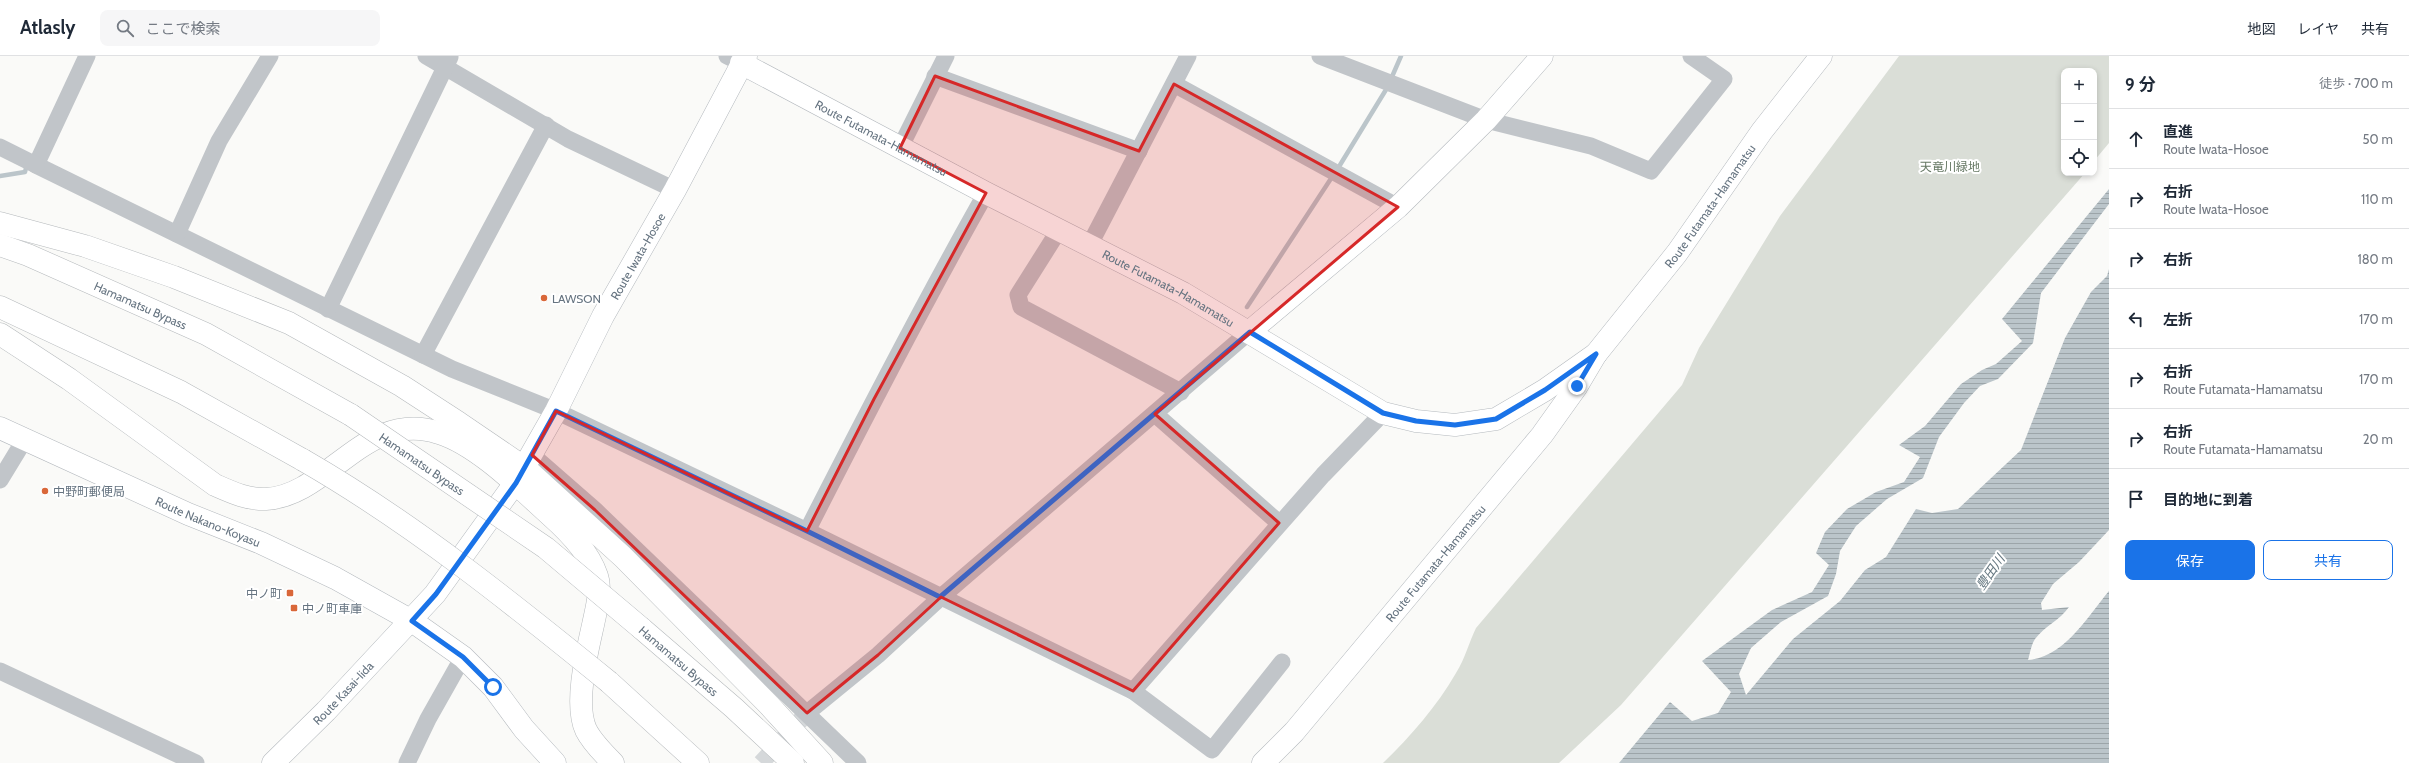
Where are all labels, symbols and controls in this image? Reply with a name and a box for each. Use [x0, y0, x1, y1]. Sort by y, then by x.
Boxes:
search box [100, 10, 380, 46]
text: Atlasly [20, 16, 76, 39]
icon: search [114, 17, 136, 39]
text: ここで検索 [146, 20, 221, 38]
text: 地図 [2247, 20, 2275, 38]
text: レイヤ [2297, 20, 2339, 38]
text: 共有 [2361, 20, 2389, 38]
map controls [2061, 68, 2097, 176]
button: + [2061, 68, 2097, 104]
text: 9 分 [2125, 74, 2155, 94]
text: 徒歩 · 700 m [2319, 75, 2393, 91]
street label: Route Futamata-Hamamatsu [813, 96, 950, 179]
button: − [2061, 104, 2097, 140]
text: 直進 [2163, 123, 2193, 141]
icon: ahead [2125, 128, 2147, 150]
text: 50 m [2363, 131, 2393, 147]
button: locate [2061, 140, 2097, 176]
street label: Route Futamata-Hamamatsu [1661, 141, 1758, 271]
text: Route Iwata-Hosoe [2163, 141, 2269, 157]
park label: 天竜川緑地 [1920, 159, 1980, 174]
text: 右折 [2163, 183, 2193, 201]
icon: right [2125, 188, 2147, 210]
text: 110 m [2361, 191, 2393, 207]
text: Route Iwata-Hosoe [2163, 201, 2269, 217]
street label: Route Iwata-Hosoe [607, 210, 668, 302]
street label: Route Futamata-Hamamatsu [1100, 246, 1237, 330]
icon: right [2125, 248, 2147, 270]
text: 右折 [2163, 251, 2193, 269]
text: 180 m [2357, 251, 2393, 267]
street label: Hamamatsu Bypass [92, 278, 189, 332]
place label: LAWSON [552, 291, 601, 306]
marker: LAWSON [539, 293, 549, 303]
icon: left [2125, 308, 2147, 330]
text: 左折 [2163, 311, 2193, 329]
text: 170 m [2359, 311, 2393, 327]
text: 右折 [2163, 363, 2193, 381]
icon: right [2125, 368, 2147, 390]
text: 170 m [2359, 371, 2393, 387]
route end [1568, 377, 1586, 395]
text: Route Futamata-Hamamatsu [2163, 381, 2323, 397]
text: 右折 [2163, 423, 2193, 441]
icon: right [2125, 428, 2147, 450]
street label: Hamamatsu Bypass [377, 429, 468, 498]
text: 20 m [2363, 431, 2393, 447]
text: Route Futamata-Hamamatsu [2163, 441, 2323, 457]
place label: 中野町郵便局 [53, 484, 125, 499]
marker: 中野町郵便局 [40, 486, 50, 496]
icon: arrive [2125, 488, 2147, 510]
text: 目的地に到着 [2163, 491, 2253, 509]
street label: Route Nakano-Koyasu [153, 493, 263, 550]
street label: Route Futamata-Hamamatsu [1382, 502, 1488, 624]
button: 保存 [2125, 540, 2255, 580]
button: 共有 [2263, 540, 2393, 580]
water label: 豊田川 [1972, 550, 2009, 593]
place label: 中ノ町 [246, 586, 282, 601]
marker: 中ノ町 [285, 588, 295, 598]
place label: 中ノ町車庫 [302, 601, 362, 616]
marker: 中ノ町車庫 [289, 603, 299, 613]
street label: Hamamatsu Bypass [636, 622, 722, 699]
street label: Route Kasai-Iida [309, 658, 376, 728]
route start [484, 678, 502, 696]

